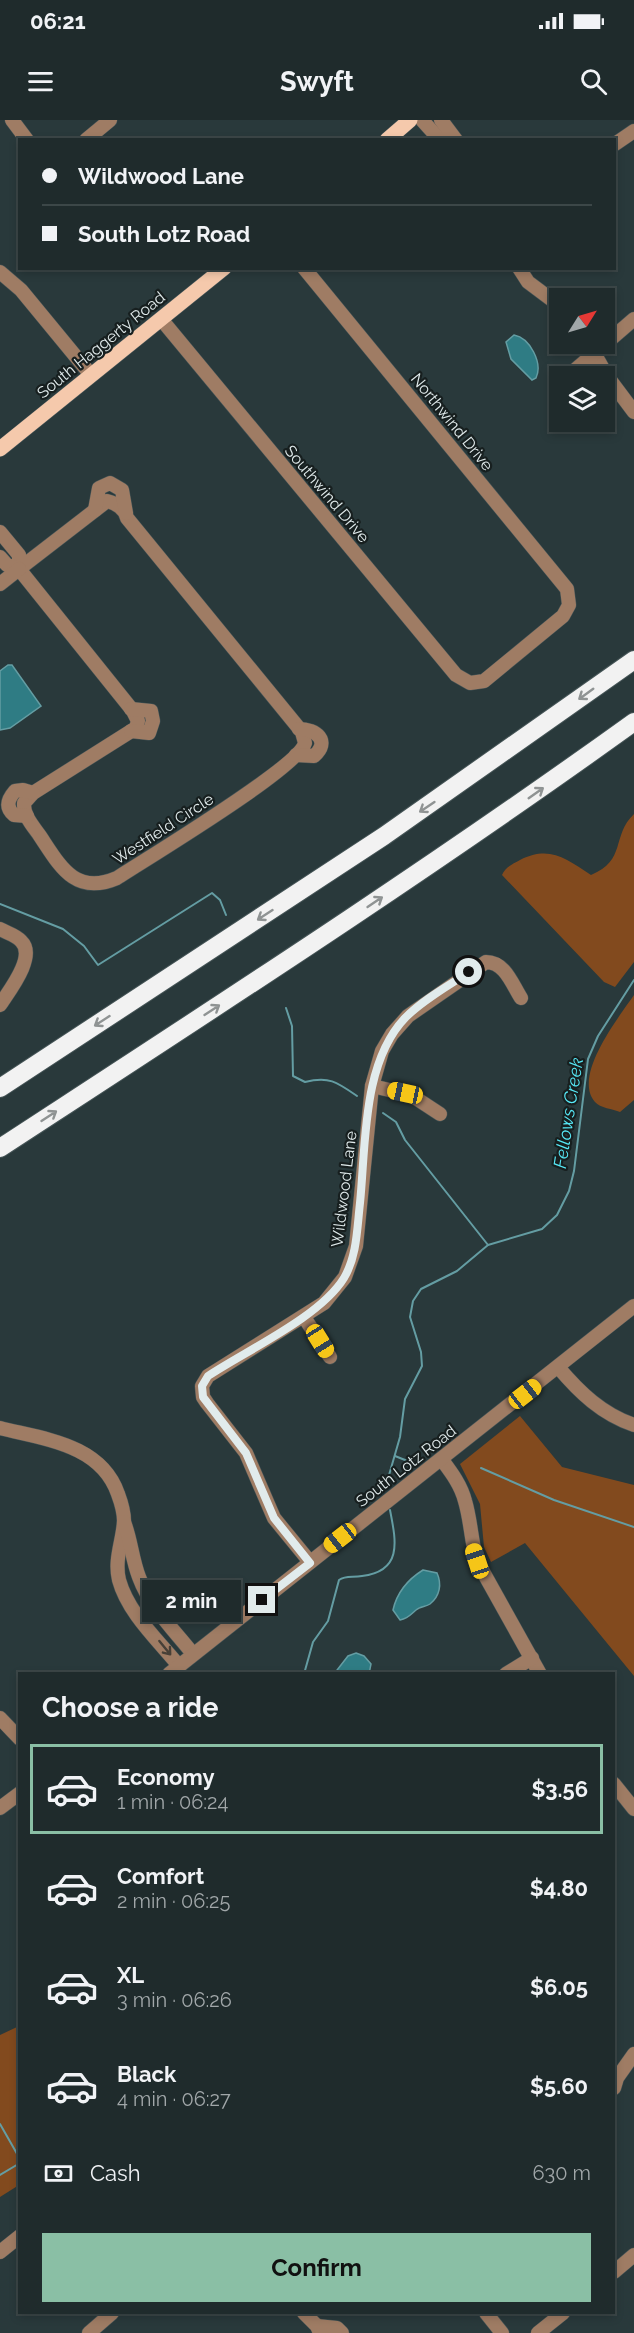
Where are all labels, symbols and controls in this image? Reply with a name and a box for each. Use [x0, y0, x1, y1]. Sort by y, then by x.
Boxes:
text: 06:21 [30, 8, 86, 34]
icon: menu [24, 65, 57, 98]
icon: search [577, 65, 610, 98]
text: Swyft [280, 66, 354, 97]
text: Wildwood Lane [78, 163, 244, 189]
text: South Lotz Road [78, 221, 250, 247]
street label: South Haggerty Road [33, 288, 169, 402]
north arrow [549, 288, 615, 354]
map controls [549, 288, 615, 432]
button: layers [549, 366, 615, 432]
street label: Northwind Drive [407, 369, 497, 475]
street label: Southwind Drive [281, 441, 373, 547]
one-way arrow [579, 688, 595, 700]
one-way arrow [528, 786, 544, 799]
street label: Westfield Circle [109, 789, 217, 869]
one-way arrow [419, 800, 436, 813]
one-way arrow [366, 895, 383, 908]
one-way arrow [257, 909, 274, 921]
route start [455, 958, 482, 985]
one-way arrow [203, 1003, 220, 1015]
one-way arrow [94, 1016, 111, 1028]
water label: Fellows Creek [549, 1056, 587, 1170]
car [386, 1080, 424, 1106]
one-way arrow [40, 1110, 57, 1122]
street label: Wildwood Lane [327, 1130, 361, 1248]
car [303, 1321, 337, 1361]
car [505, 1376, 545, 1412]
street label: South Lotz Road [352, 1421, 460, 1511]
car [320, 1520, 360, 1556]
car [463, 1541, 491, 1581]
callout: 2 min [142, 1579, 241, 1621]
route end [248, 1586, 275, 1613]
text: 2 min [166, 1589, 217, 1613]
one-way arrow [158, 1639, 171, 1655]
text: Choose a ride [42, 1692, 218, 1723]
icon: car [45, 1762, 99, 1816]
text: Economy [117, 1764, 215, 1790]
text: $3.56 [531, 1776, 588, 1802]
text: 1 min · 06:24 [117, 1790, 228, 1814]
icon: car [45, 1861, 99, 1915]
text: Comfort [117, 1863, 204, 1889]
text: $4.80 [530, 1875, 588, 1901]
text: 2 min · 06:25 [117, 1889, 230, 1913]
icon: car [45, 1960, 99, 2014]
text: XL [117, 1962, 144, 1988]
text: $6.05 [530, 1974, 588, 2000]
text: 3 min · 06:26 [117, 1988, 232, 2012]
icon: car [45, 2059, 99, 2113]
text: Black [117, 2061, 176, 2087]
text: $5.60 [530, 2073, 588, 2099]
text: 4 min · 06:27 [117, 2087, 231, 2111]
icon: cash [42, 2157, 75, 2190]
text: Cash [90, 2160, 141, 2186]
text: 630 m [533, 2161, 591, 2185]
button: Confirm [42, 2233, 591, 2302]

